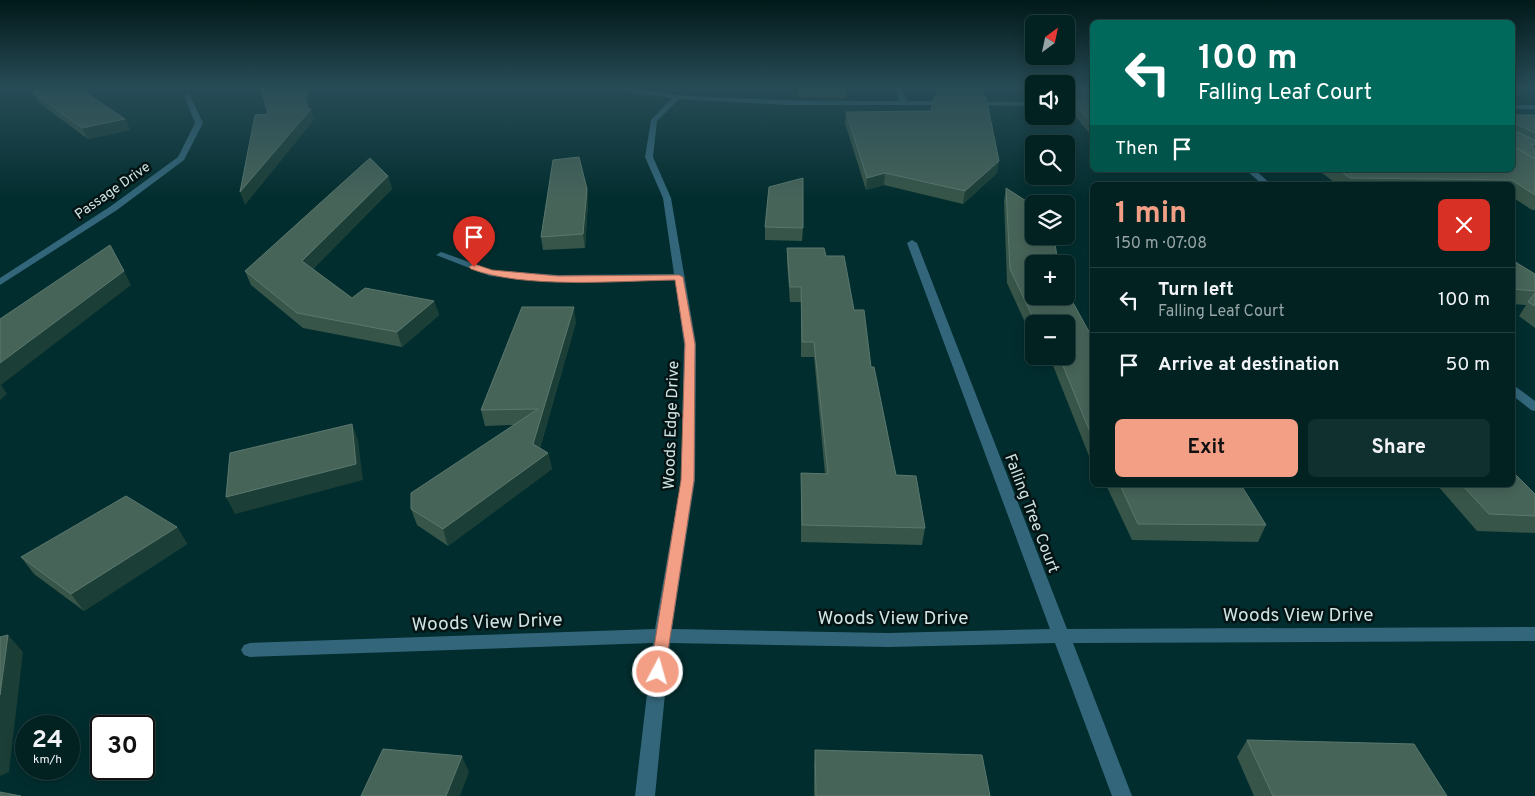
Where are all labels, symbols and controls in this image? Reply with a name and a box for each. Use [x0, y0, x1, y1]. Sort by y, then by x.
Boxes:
north arrow [1025, 15, 1075, 65]
map controls [1025, 15, 1075, 365]
text: 100 m [1198, 37, 1298, 81]
icon: left [1115, 40, 1180, 105]
button: sound [1025, 75, 1075, 125]
text: Falling Leaf Court [1198, 80, 1372, 107]
button: search [1025, 135, 1075, 185]
icon: arrive [1168, 135, 1196, 163]
text: Then [1115, 137, 1158, 161]
street label: Passage Drive [72, 159, 154, 224]
button: layers [1025, 195, 1075, 245]
text: 1 min [1115, 196, 1187, 233]
button: close [1438, 199, 1490, 251]
pin [453, 216, 495, 267]
icon: arrive [460, 223, 488, 251]
text: 150 m · 07:08 [1115, 234, 1207, 254]
button: + [1025, 255, 1075, 305]
text: Turn left [1158, 278, 1234, 302]
icon: left [1115, 286, 1143, 314]
text: 100 m [1438, 288, 1490, 312]
text: Falling Leaf Court [1158, 302, 1285, 322]
button: − [1025, 315, 1075, 365]
icon: arrive [1115, 351, 1143, 379]
text: Arrive at destination [1158, 353, 1339, 377]
text: 50 m [1445, 353, 1490, 377]
street label: Woods Edge Drive [660, 360, 684, 490]
button: Exit [1115, 419, 1298, 477]
button: Share [1308, 419, 1490, 477]
street label: Falling Tree Court [999, 451, 1063, 576]
street label: Woods View Drive [1223, 604, 1374, 628]
street label: Woods View Drive [818, 607, 969, 631]
street label: Woods View Drive [411, 608, 563, 638]
position arrow [631, 645, 683, 697]
speed limit sign: 30 [90, 715, 155, 780]
text: 24 [32, 725, 63, 757]
text: km/h [33, 752, 62, 768]

